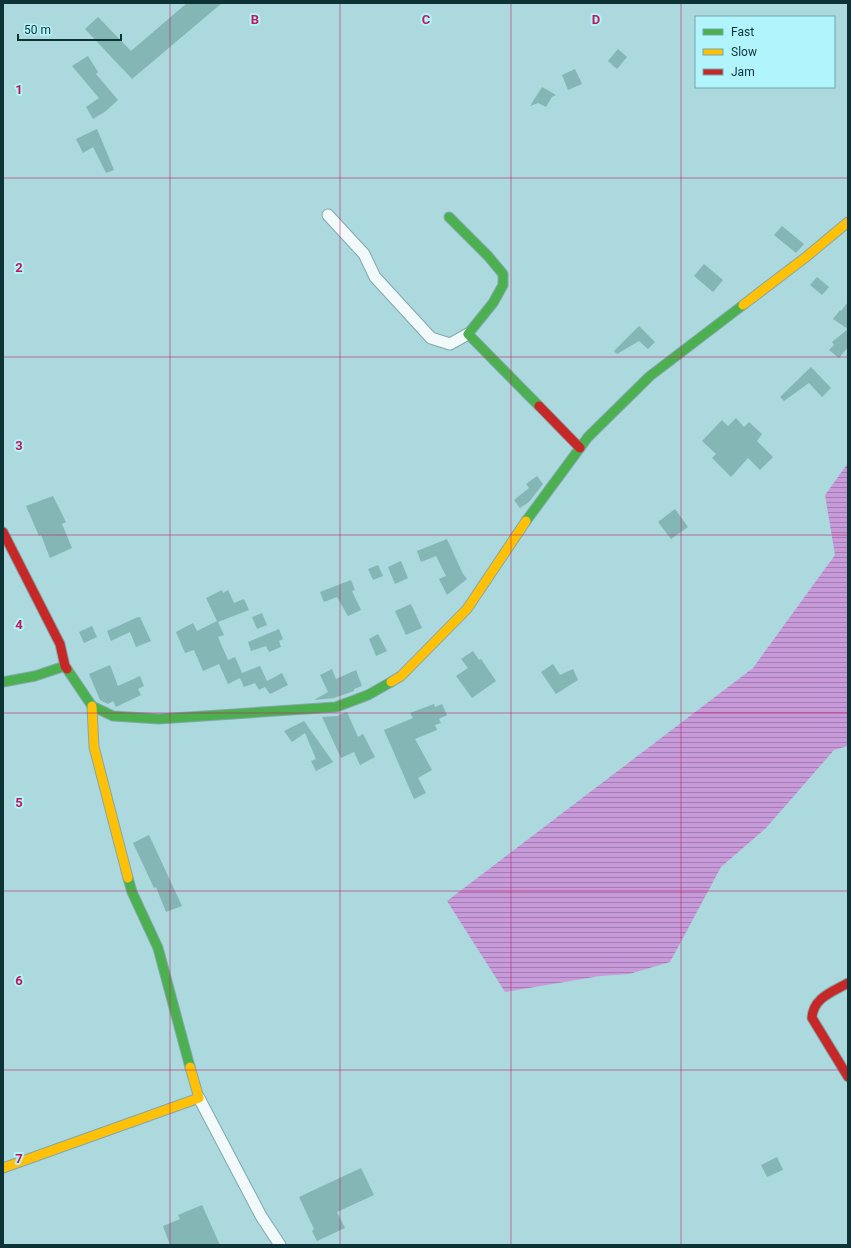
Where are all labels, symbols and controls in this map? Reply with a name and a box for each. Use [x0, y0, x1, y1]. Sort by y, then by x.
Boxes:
text: B [251, 12, 259, 27]
text: C [422, 12, 431, 27]
text: D [592, 12, 600, 27]
scale bar [18, 16, 121, 42]
legend [695, 16, 835, 88]
text: 50 m [24, 23, 51, 37]
text: Fast [731, 25, 754, 39]
text: Slow [731, 45, 757, 59]
text: Jam [731, 65, 755, 79]
text: 1 [15, 82, 23, 97]
text: 2 [15, 260, 23, 275]
text: 3 [15, 438, 23, 453]
text: 4 [15, 617, 23, 632]
text: 5 [15, 795, 23, 810]
text: 6 [15, 973, 23, 988]
text: 7 [15, 1151, 23, 1166]

